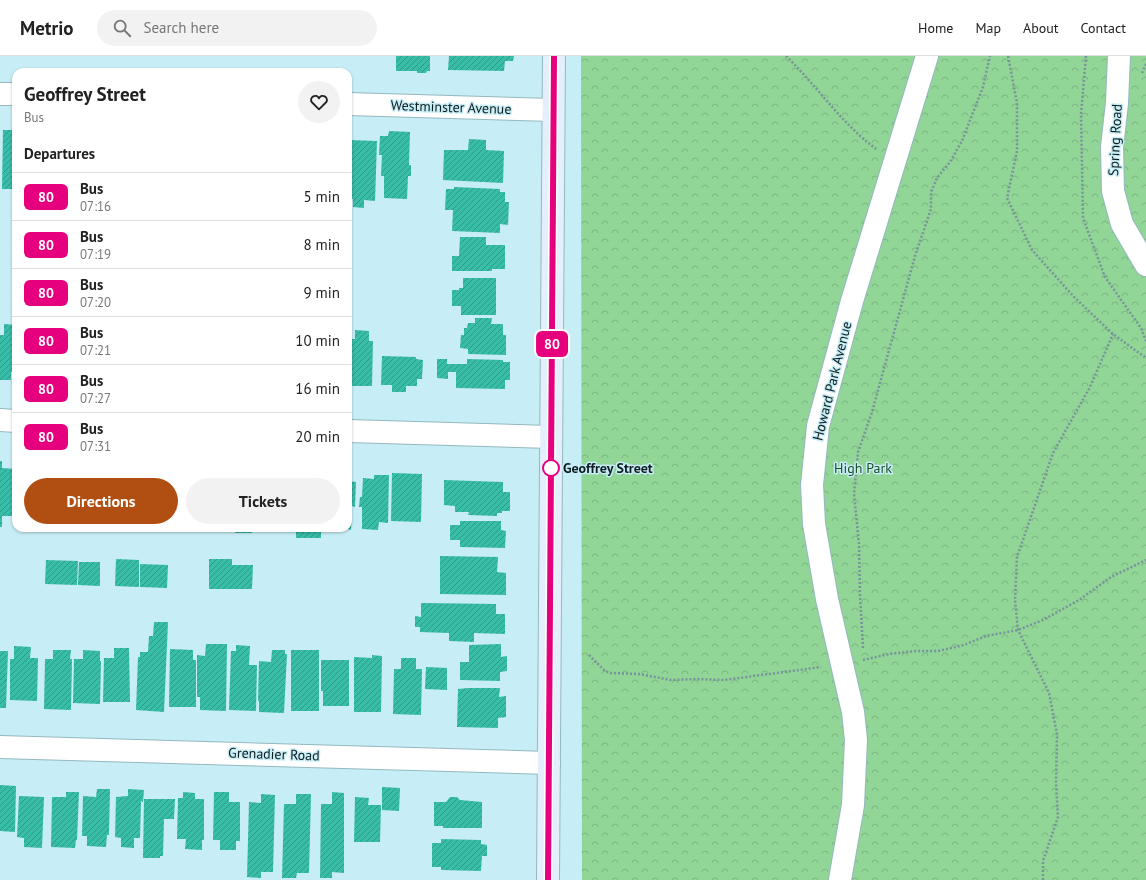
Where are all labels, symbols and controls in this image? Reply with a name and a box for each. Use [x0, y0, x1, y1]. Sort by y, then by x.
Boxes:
search box [97, 10, 377, 46]
text: Metrio [20, 16, 73, 40]
icon: search [111, 17, 133, 39]
text: Search here [143, 18, 219, 37]
text: Home [918, 19, 953, 37]
text: Map [975, 19, 1001, 37]
text: About [1023, 19, 1059, 37]
text: Contact [1081, 19, 1126, 37]
button: heart [298, 81, 340, 123]
text: Geoffrey Street [24, 82, 146, 106]
street label: Westminster Avenue [390, 96, 512, 118]
street label: Spring Road [1104, 104, 1126, 176]
text: Bus [24, 109, 44, 126]
text: Departures [24, 144, 95, 163]
text: Bus [80, 179, 103, 198]
text: 5 min [303, 187, 340, 206]
text: 80 [38, 188, 54, 206]
text: 07:16 [80, 198, 111, 215]
text: Bus [80, 227, 103, 246]
text: 8 min [303, 235, 340, 254]
text: 80 [38, 236, 54, 254]
text: 07:19 [80, 246, 111, 263]
text: Bus [80, 275, 103, 294]
text: 9 min [303, 283, 340, 302]
text: 80 [38, 284, 54, 302]
text: 07:20 [80, 294, 111, 311]
street label: Howard Park Avenue [808, 319, 856, 443]
text: Bus [80, 323, 103, 342]
text: 10 min [295, 331, 340, 350]
line badge: 80 [534, 331, 570, 357]
text: 80 [38, 332, 54, 350]
text: 80 [544, 335, 560, 353]
text: 07:21 [80, 342, 111, 359]
text: Bus [80, 371, 103, 390]
text: 16 min [295, 379, 340, 398]
text: 80 [38, 380, 54, 398]
text: 07:27 [80, 390, 111, 407]
text: Bus [80, 419, 103, 438]
text: 20 min [295, 427, 340, 446]
text: 80 [38, 428, 54, 446]
text: 07:31 [80, 438, 111, 455]
marker: Geoffrey Street [542, 459, 560, 477]
place label: Geoffrey Street [563, 459, 653, 477]
park label: High Park [834, 459, 892, 477]
button: Directions [24, 478, 178, 524]
button: Tickets [186, 478, 340, 524]
street label: Grenadier Road [228, 743, 320, 765]

